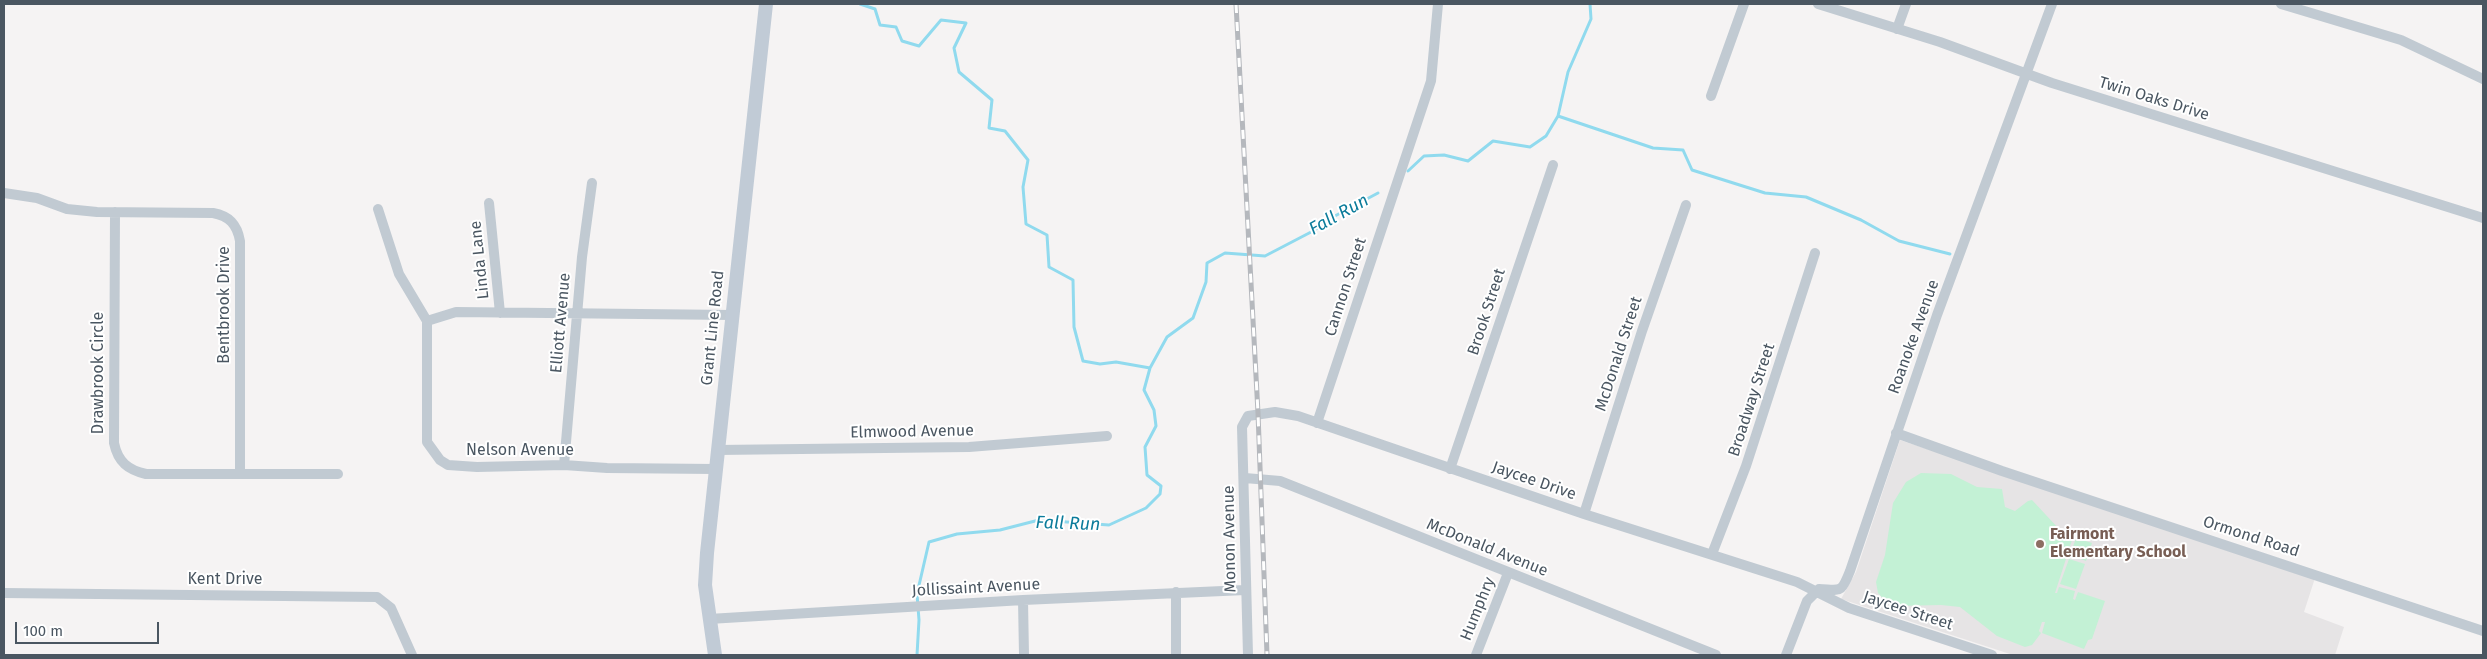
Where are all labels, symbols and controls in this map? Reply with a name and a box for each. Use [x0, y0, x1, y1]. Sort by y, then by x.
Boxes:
street label: Twin Oaks Drive [2097, 73, 2211, 125]
water label: Fall Run [1305, 190, 1373, 240]
street label: Linda Lane [466, 220, 494, 300]
street label: Cannon Street [1321, 235, 1371, 339]
street label: Bentbrook Drive [215, 246, 235, 364]
street label: Brook Street [1464, 266, 1510, 358]
street label: Grant Line Road [697, 270, 729, 386]
street label: Elliott Avenue [547, 272, 575, 374]
street label: Roanoke Avenue [1884, 277, 1944, 397]
street label: McDonald Street [1591, 294, 1647, 414]
street label: Drawbrook Circle [89, 312, 109, 434]
street label: Broadway Street [1725, 341, 1779, 459]
street label: Elmwood Avenue [850, 421, 974, 443]
street label: Nelson Avenue [466, 441, 574, 461]
street label: Jaycee Drive [1489, 458, 1579, 504]
street label: Monon Avenue [1219, 485, 1241, 593]
water label: Fall Run [1035, 512, 1101, 536]
street label: Ormond Road [2200, 512, 2302, 562]
street label: McDonald Avenue [1424, 515, 1550, 581]
place label: Fairmont Elementary School [2050, 525, 2186, 563]
marker: Fairmont Elementary School [2034, 538, 2046, 550]
street label: Kent Drive [188, 570, 262, 590]
street label: Humphry [1457, 574, 1499, 644]
street label: Jollissaint Avenue [911, 575, 1041, 601]
street label: Jaycee Street [1861, 587, 1955, 635]
scale bar [18, 612, 161, 644]
text: 100 m [23, 622, 63, 640]

